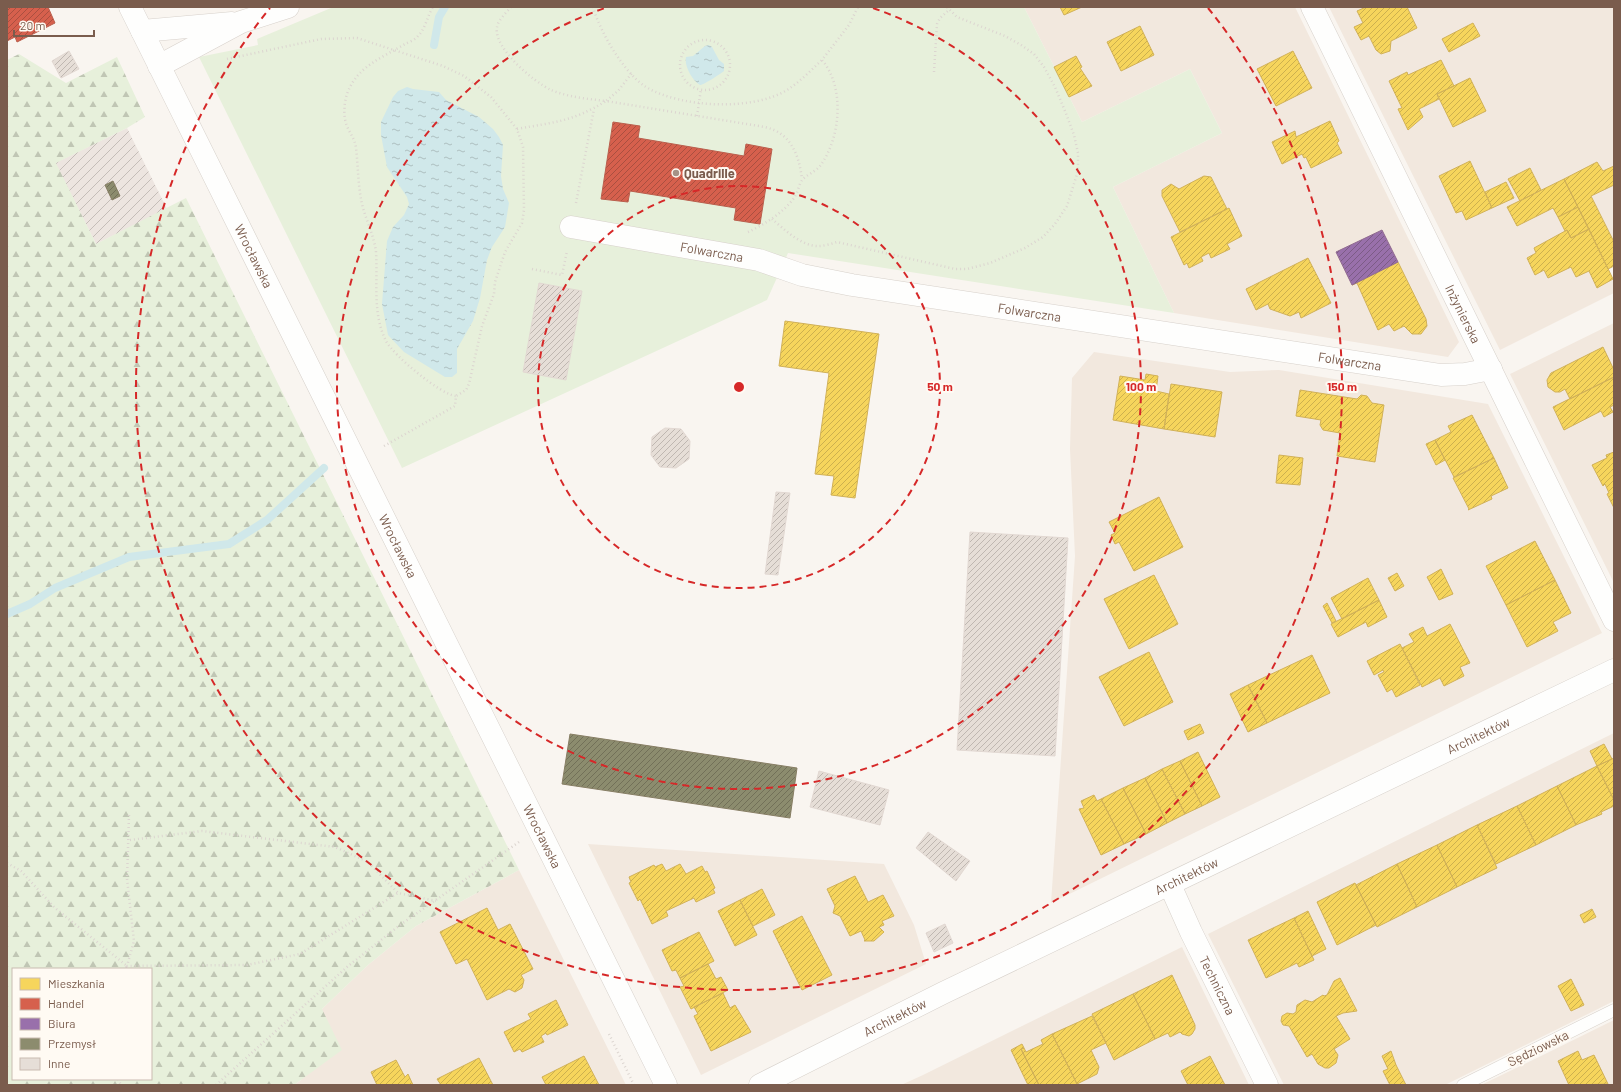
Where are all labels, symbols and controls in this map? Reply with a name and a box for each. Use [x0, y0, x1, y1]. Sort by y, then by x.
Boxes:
scale bar [14, 12, 94, 38]
text: 20 m [20, 18, 46, 32]
place label: Quadrille [684, 165, 735, 181]
marker: Quadrille [671, 168, 681, 178]
street label: Wrocławska [231, 221, 276, 290]
street label: Folwarczna [679, 238, 745, 265]
street label: Inżynierska [1442, 282, 1484, 346]
street label: Folwarczna [997, 299, 1062, 325]
street label: Folwarczna [1317, 348, 1383, 374]
text: 50 m [927, 379, 953, 393]
text: 100 m [1126, 379, 1156, 393]
text: 150 m [1327, 379, 1357, 393]
centre of rings [732, 380, 746, 394]
street label: Wrocławska [375, 512, 421, 581]
street label: Architektów [1444, 713, 1513, 757]
street label: Wrocławska [520, 802, 565, 871]
street label: Architektów [1152, 854, 1221, 898]
street label: Techniczna [1196, 953, 1239, 1017]
legend [12, 968, 152, 1080]
text: Mieszkania [48, 976, 105, 990]
street label: Architektów [861, 995, 929, 1040]
text: Handel [48, 996, 84, 1010]
text: Biura [48, 1016, 76, 1030]
street label: Sędziowska [1505, 1026, 1571, 1070]
text: Przemysł [48, 1036, 96, 1050]
text: Inne [48, 1056, 70, 1070]

